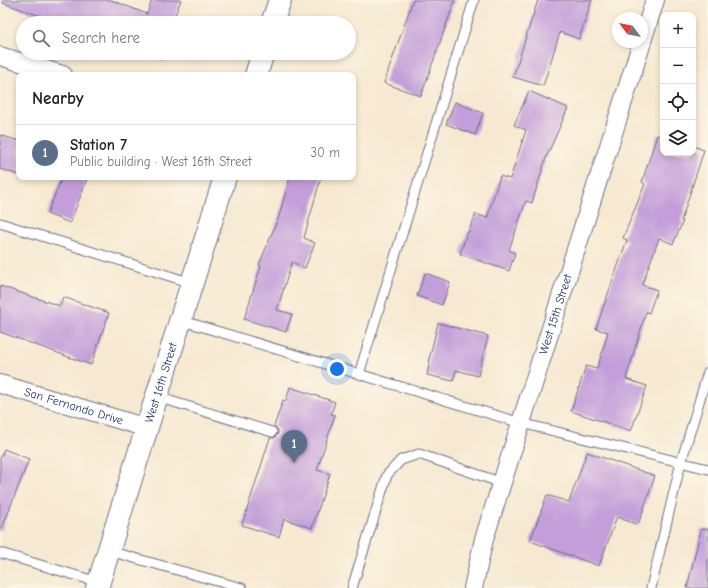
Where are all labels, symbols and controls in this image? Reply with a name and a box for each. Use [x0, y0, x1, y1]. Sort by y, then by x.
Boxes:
north arrow [612, 12, 648, 48]
map controls [660, 12, 696, 156]
button: + [660, 12, 696, 48]
search box [16, 16, 356, 60]
icon: search [30, 27, 52, 49]
text: Search here [62, 29, 140, 47]
button: − [660, 48, 696, 84]
button: locate [660, 84, 696, 120]
text: Nearby [32, 89, 83, 108]
button: layers [660, 120, 696, 156]
text: Station 7 [70, 136, 127, 154]
text: 1 [42, 145, 48, 160]
text: 30 m [310, 145, 340, 160]
text: Public building · West 16th Street [70, 154, 252, 169]
street label: West 15th Street [536, 272, 575, 356]
street label: West 16th Street [142, 340, 180, 425]
your location [327, 359, 347, 379]
street label: San Fernando Drive [23, 385, 125, 427]
pin: 1 [281, 430, 307, 463]

